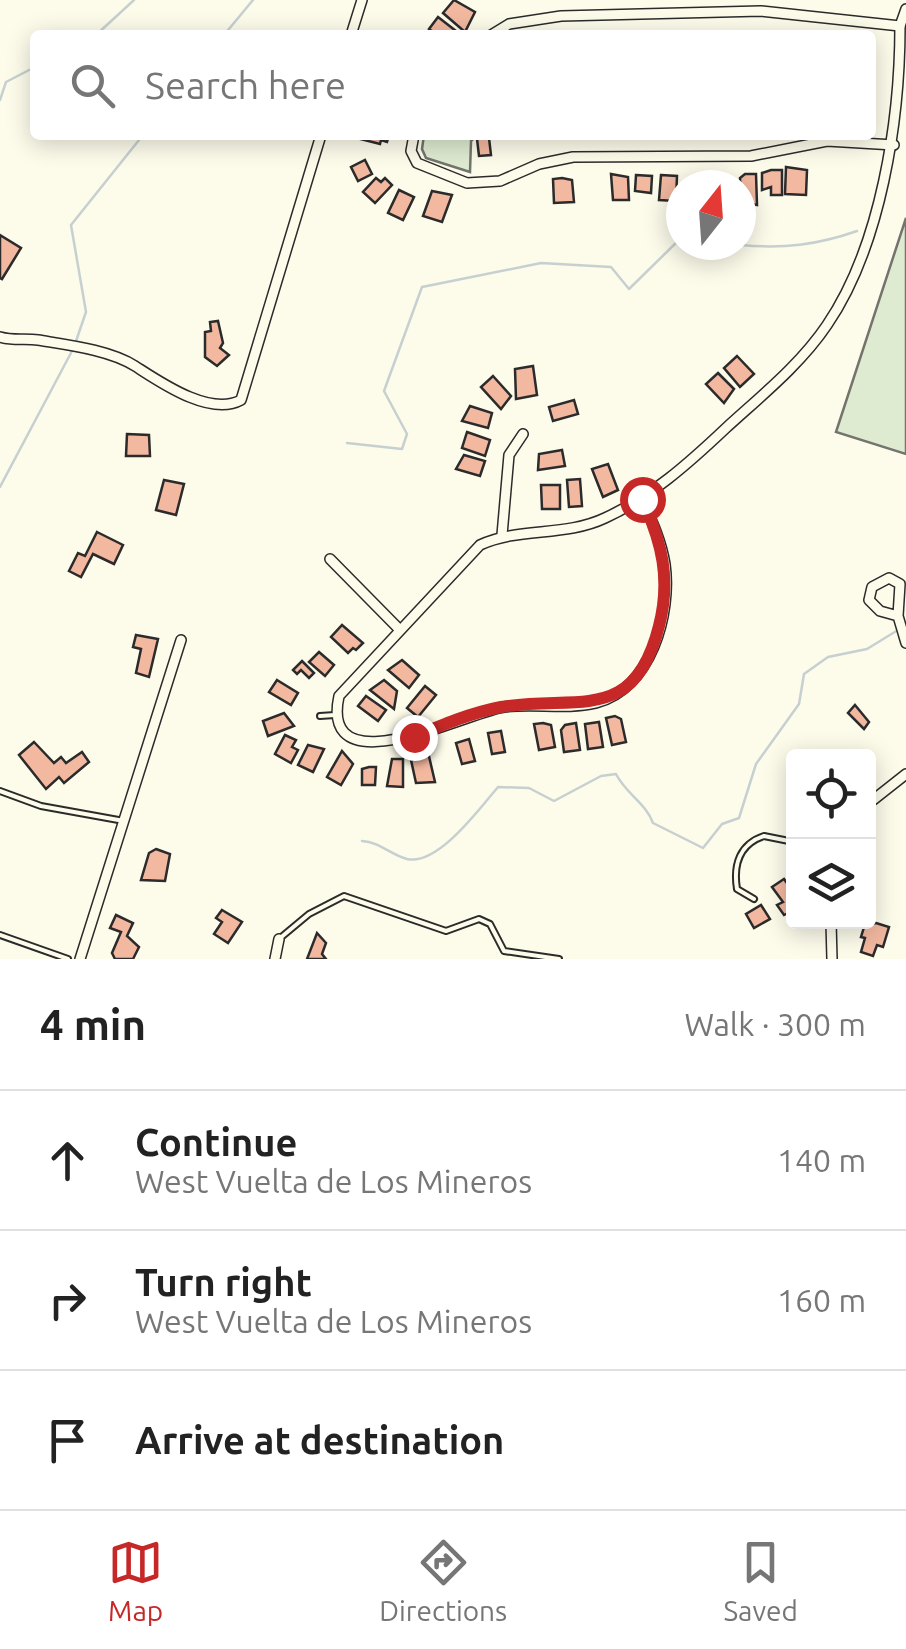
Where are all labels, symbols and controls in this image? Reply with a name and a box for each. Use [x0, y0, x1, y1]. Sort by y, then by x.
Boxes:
search box [30, 30, 876, 140]
icon: search [65, 58, 120, 113]
text: Search here [145, 64, 346, 106]
north arrow [666, 170, 756, 260]
route start [620, 477, 666, 523]
route end [392, 715, 438, 761]
map controls [786, 749, 876, 929]
button: locate [786, 749, 876, 839]
button: layers [786, 839, 876, 929]
text: 4 min [40, 1001, 146, 1048]
text: Walk · 300 m [684, 1006, 866, 1042]
text: Continue [135, 1121, 297, 1163]
icon: ahead [40, 1133, 95, 1188]
text: 140 m [777, 1142, 866, 1178]
text: West Vuelta de Los Mineros [135, 1163, 532, 1199]
text: Turn right [135, 1261, 312, 1303]
icon: right [40, 1273, 95, 1328]
text: 160 m [777, 1282, 866, 1318]
text: West Vuelta de Los Mineros [135, 1303, 532, 1339]
icon: arrive [40, 1413, 95, 1468]
text: Arrive at destination [135, 1419, 504, 1461]
tab: Map [108, 1535, 163, 1626]
tab: Directions [379, 1535, 507, 1626]
tab: Saved [723, 1535, 798, 1626]

